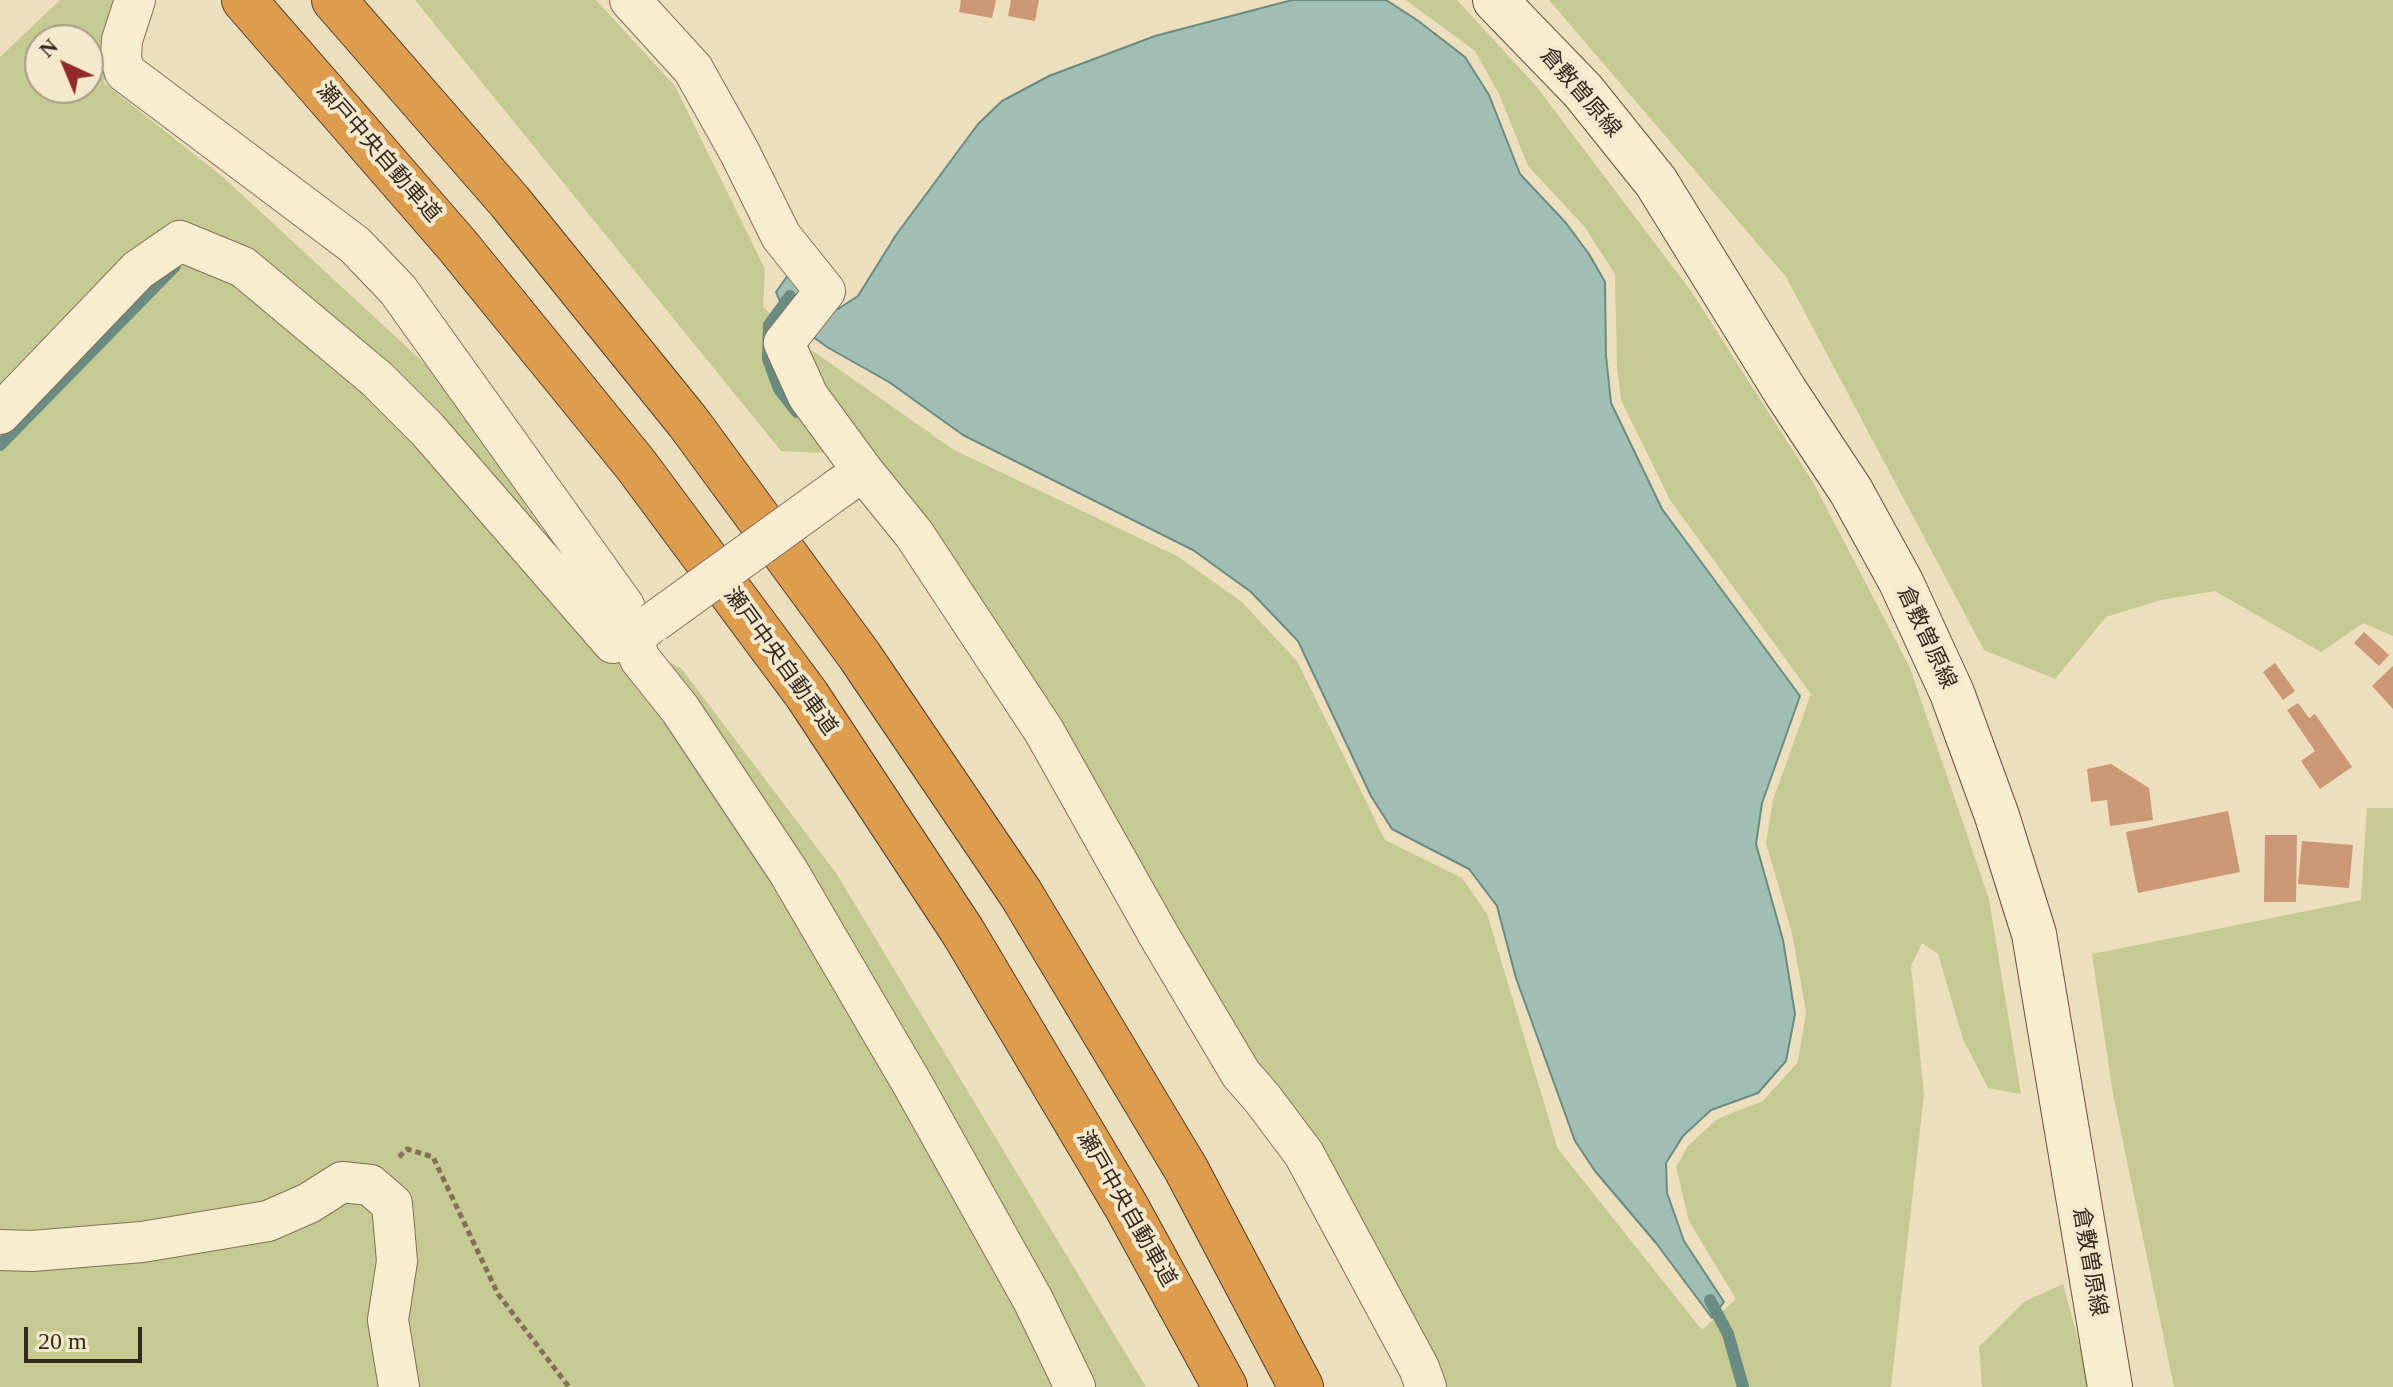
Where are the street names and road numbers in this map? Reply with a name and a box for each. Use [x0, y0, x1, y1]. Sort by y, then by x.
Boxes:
street label: 倉敷曽原線 [1534, 43, 1626, 143]
street label: 瀬戸中央自動車道 [310, 78, 446, 228]
street label: 瀬戸中央自動車道 [718, 583, 842, 741]
street label: 倉敷曽原線 [1891, 583, 1961, 693]
street label: 瀬戸中央自動車道 [1071, 1126, 1181, 1292]
street label: 倉敷曽原線 [2066, 1206, 2112, 1318]

